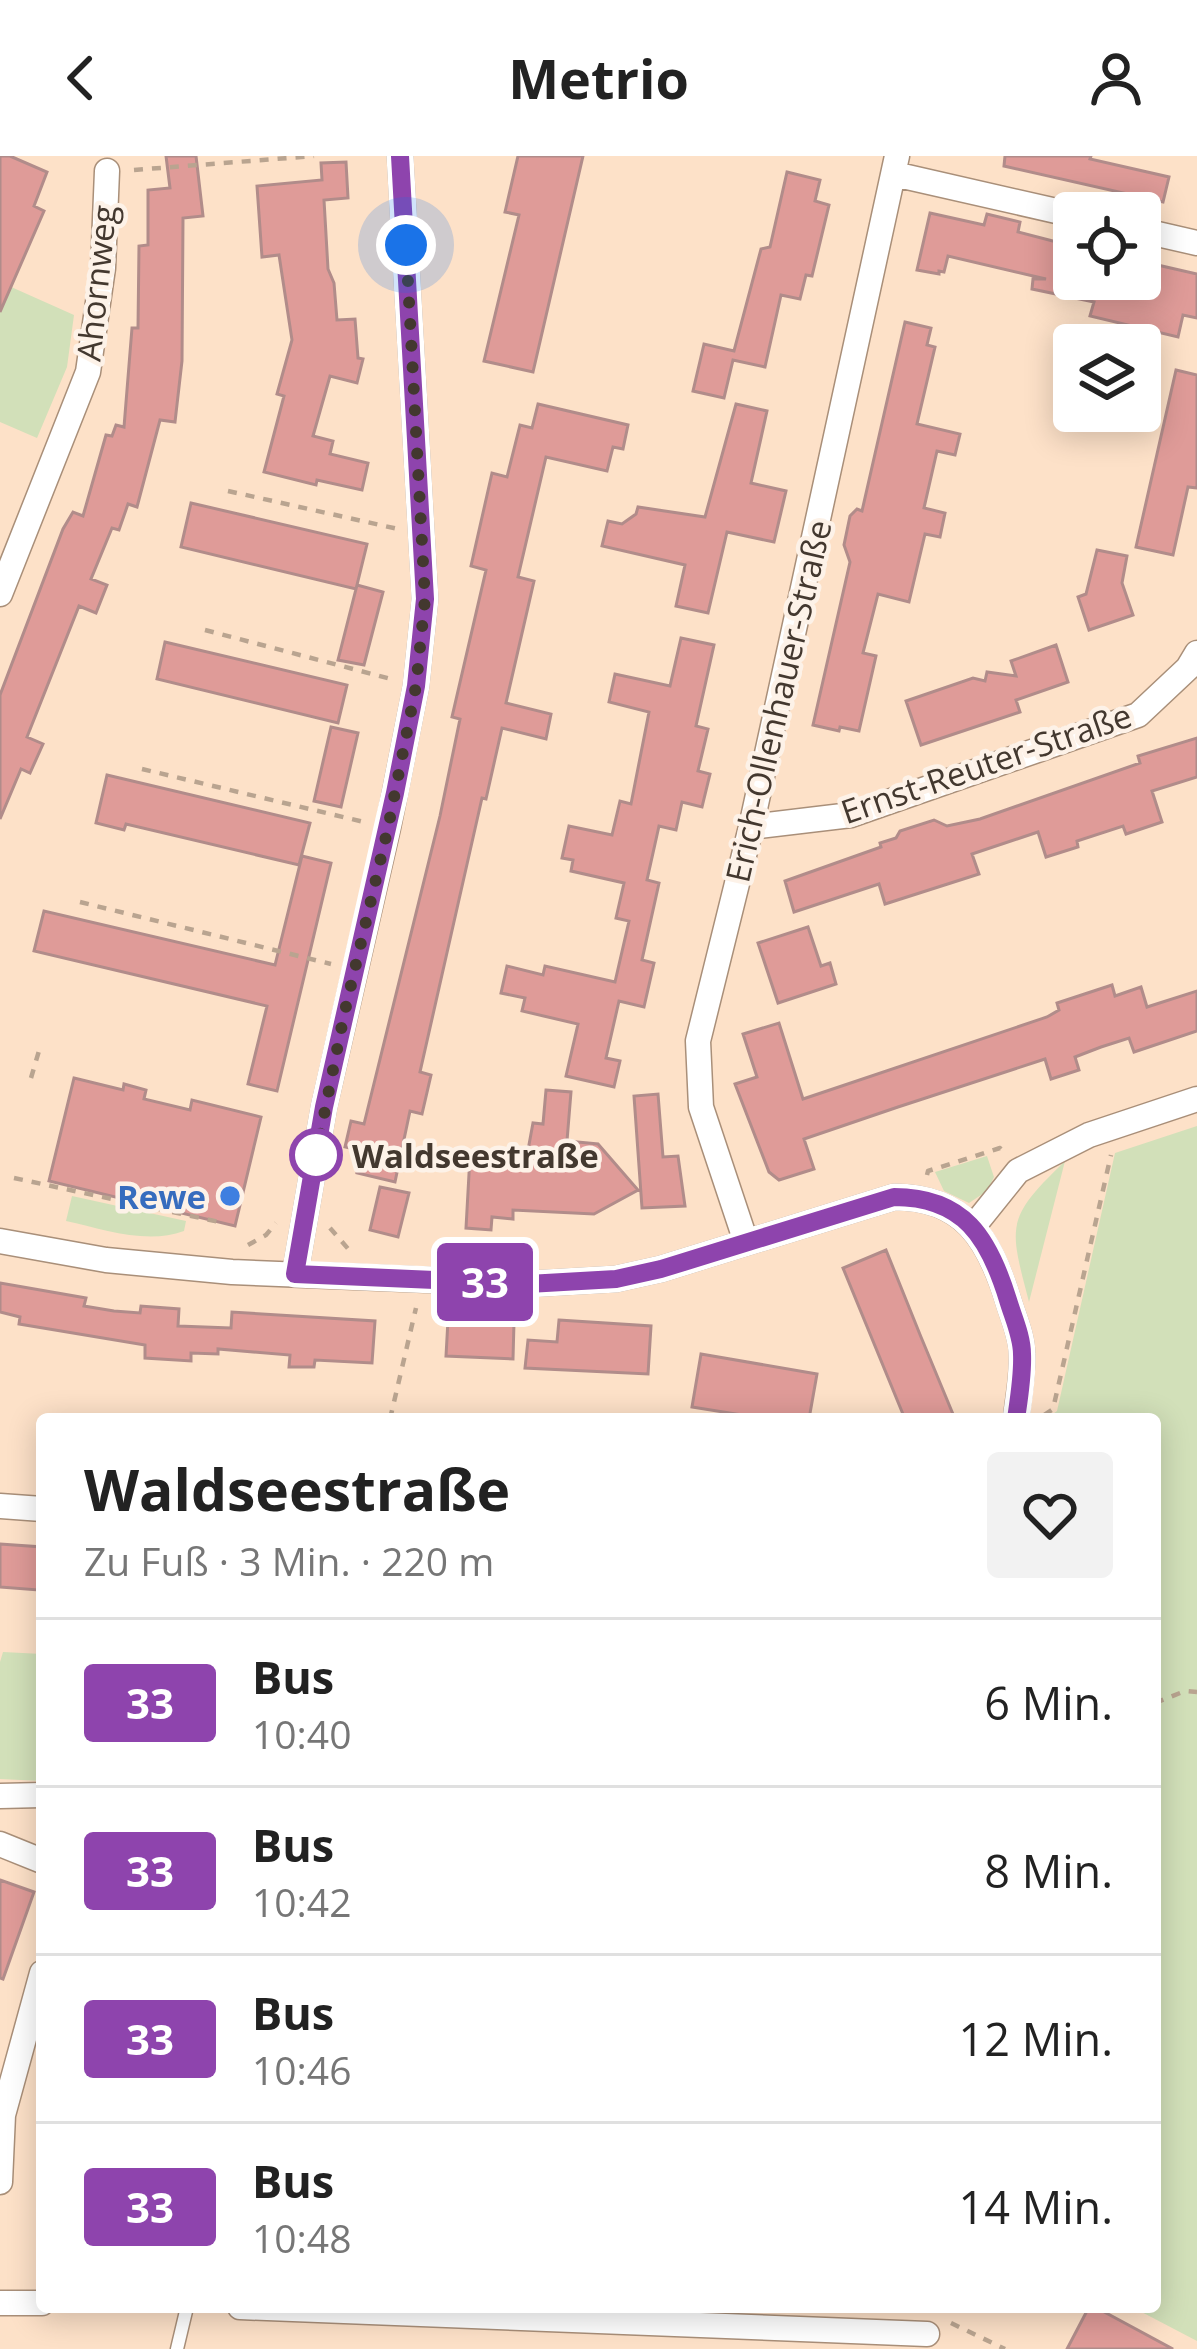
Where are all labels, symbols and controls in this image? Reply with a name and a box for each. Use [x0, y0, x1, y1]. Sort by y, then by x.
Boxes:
text: Metrio [508, 41, 689, 115]
icon: back [48, 45, 114, 111]
icon: person [1083, 45, 1149, 111]
map controls [1053, 192, 1161, 432]
button: locate [1053, 192, 1161, 300]
street label: Ahornweg [65, 203, 127, 363]
your location [376, 215, 436, 275]
button: layers [1053, 324, 1161, 432]
street label: Erich-Ollenhauer-Straße [714, 516, 842, 886]
street label: Ernst-Reuter-Straße [835, 692, 1137, 834]
marker: Waldseestraße [291, 1130, 341, 1180]
place label: Waldseestraße [352, 1133, 599, 1178]
place label: Rewe [117, 1174, 206, 1219]
marker: Rewe [217, 1183, 243, 1209]
line badge: 33 [431, 1243, 539, 1321]
text: 33 [461, 1253, 509, 1310]
text: Waldseestraße [84, 1450, 510, 1528]
button: heart [987, 1452, 1113, 1578]
text: Zu Fuß · 3 Min. · 220 m [84, 1534, 494, 1587]
text: Bus [252, 1646, 334, 1707]
text: 6 Min. [984, 1672, 1113, 1733]
text: 33 [126, 1674, 174, 1731]
text: 10:40 [252, 1707, 351, 1760]
text: Bus [252, 1814, 334, 1875]
text: 8 Min. [984, 1840, 1113, 1901]
text: 33 [126, 1842, 174, 1899]
text: 10:42 [252, 1875, 351, 1928]
text: Bus [252, 1982, 334, 2043]
text: 12 Min. [959, 2008, 1113, 2069]
text: 33 [126, 2010, 174, 2067]
text: 10:46 [252, 2043, 351, 2096]
text: Bus [252, 2150, 334, 2211]
text: 14 Min. [959, 2176, 1113, 2237]
text: 33 [126, 2178, 174, 2235]
text: 10:48 [252, 2211, 351, 2264]

